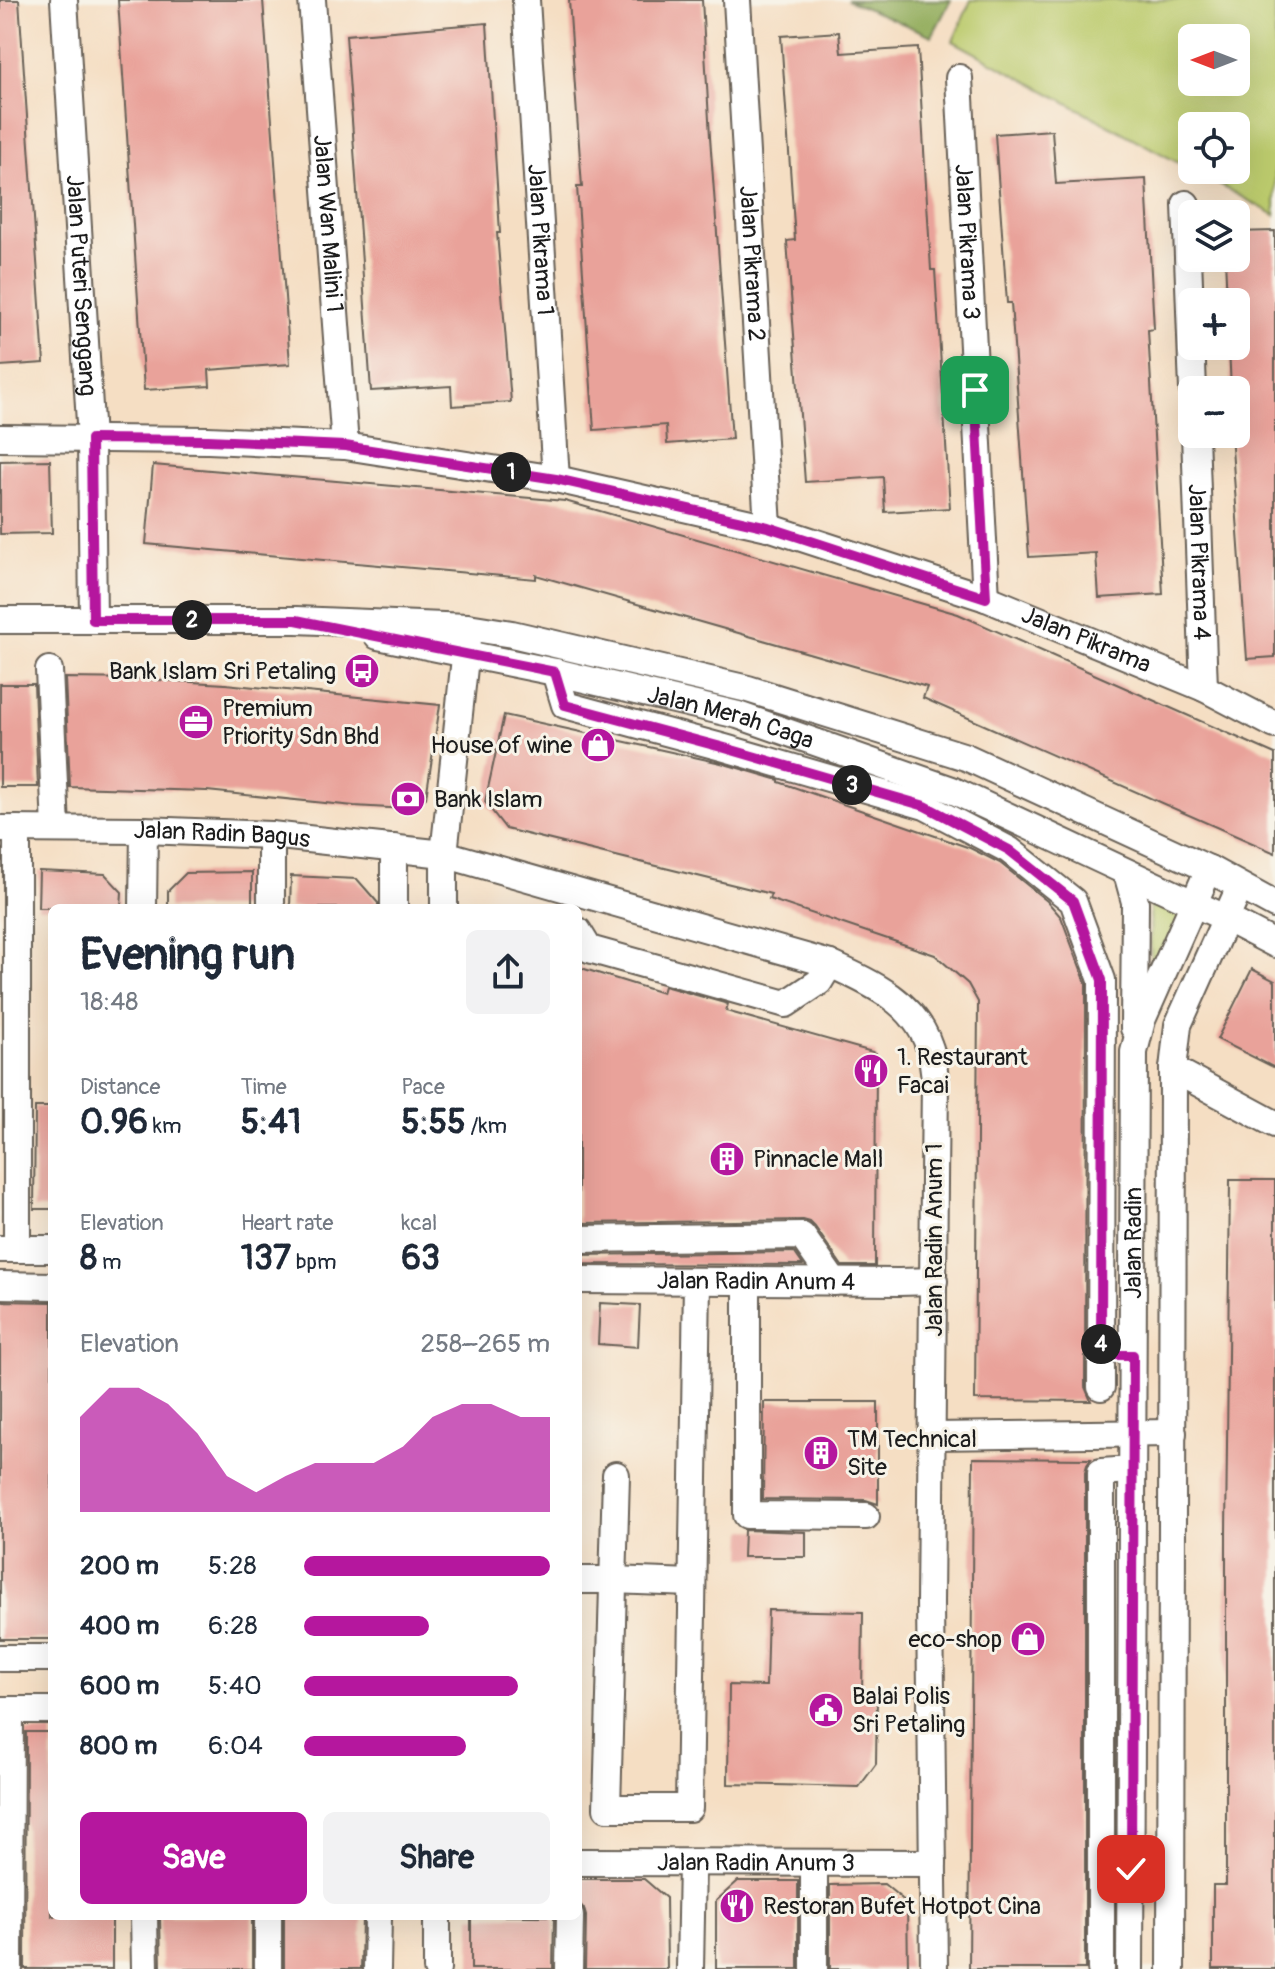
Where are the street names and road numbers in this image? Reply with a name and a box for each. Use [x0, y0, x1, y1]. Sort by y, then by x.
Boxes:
street label: Jalan Wan Malini 1 [307, 134, 349, 313]
street label: Jalan Pikrama 1 [521, 163, 560, 316]
street label: Jalan Pikrama 3 [948, 163, 986, 320]
street label: Jalan Puteri Senggang [60, 174, 102, 397]
street label: Jalan Pikrama 2 [733, 185, 771, 342]
street label: Jalan Pikrama 4 [1182, 483, 1216, 641]
street label: Jalan Pikrama [1017, 600, 1155, 680]
street label: Jalan Merah Caga [644, 680, 818, 755]
street label: Jalan Radin Bagus [133, 816, 312, 854]
street label: Jalan Radin Anum 1 [920, 1143, 949, 1337]
street label: Jalan Radin [1119, 1187, 1148, 1299]
street label: Jalan Radin Anum 4 [657, 1266, 855, 1297]
street label: Jalan Radin Anum 3 [657, 1848, 855, 1878]

